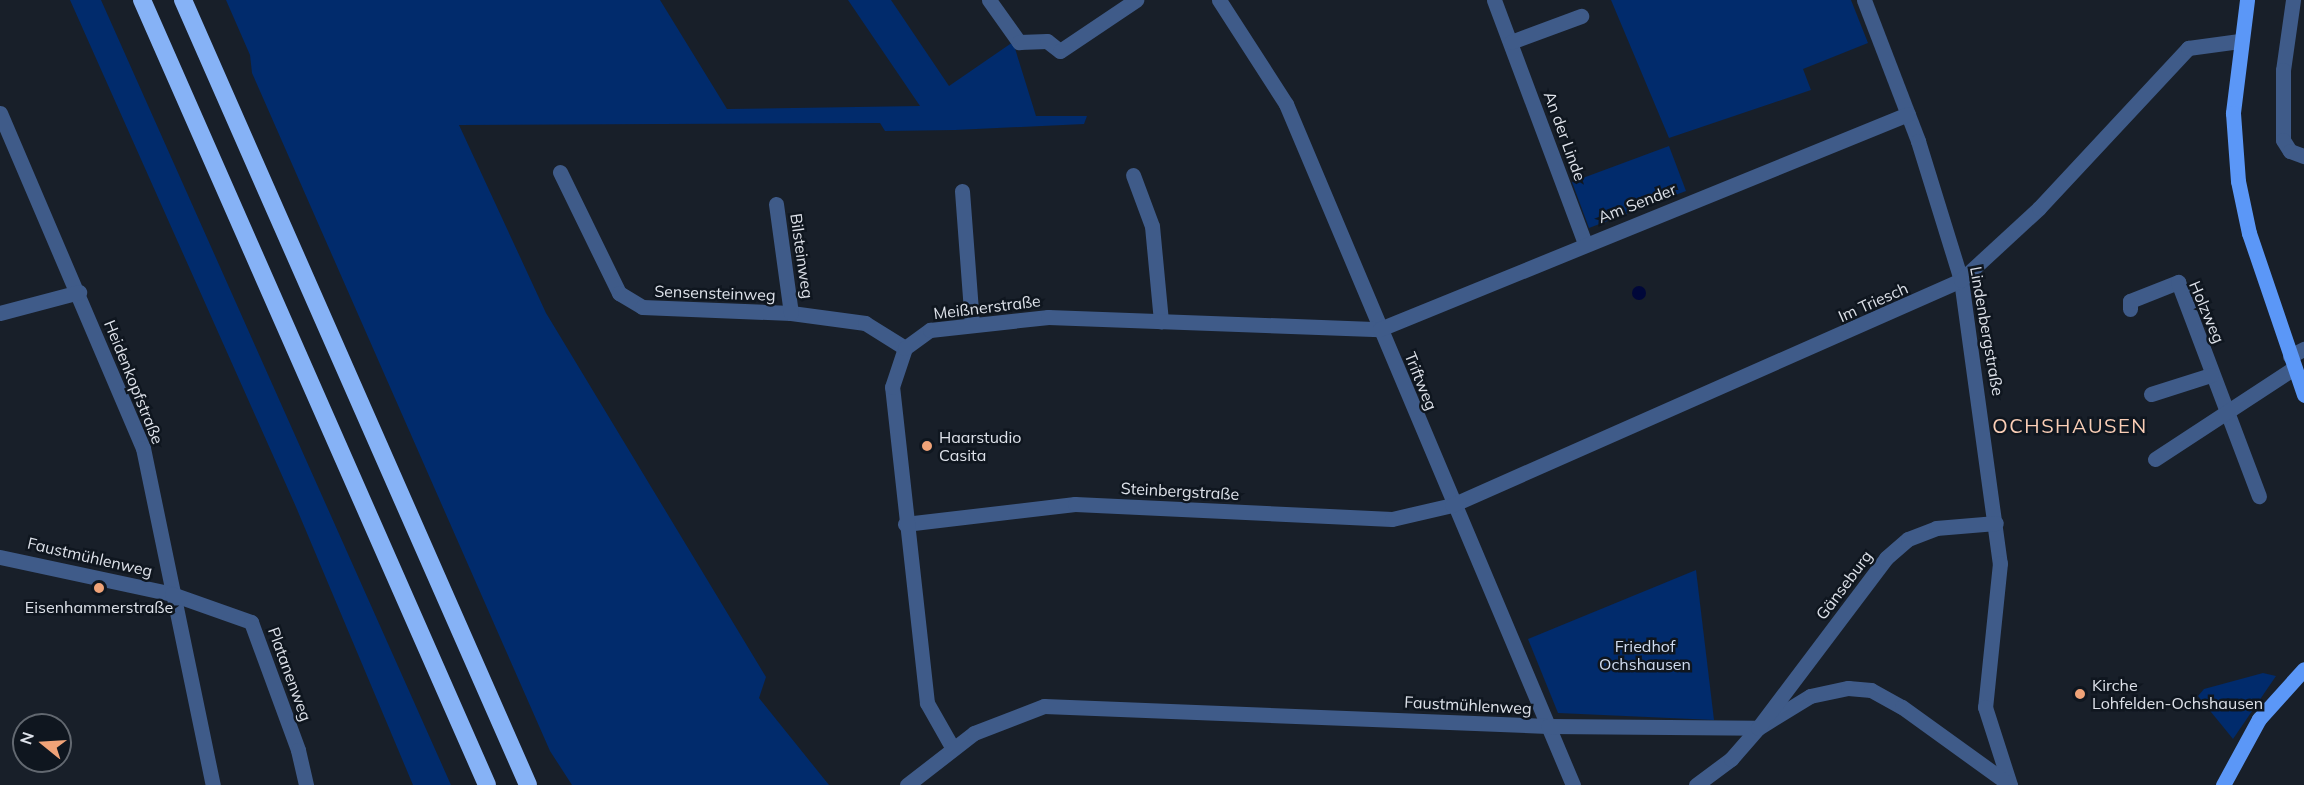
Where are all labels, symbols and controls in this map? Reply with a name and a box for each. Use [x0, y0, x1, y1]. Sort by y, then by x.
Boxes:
street label: An der Linde [1540, 89, 1590, 183]
street label: Am Sender [1595, 179, 1679, 227]
street label: Bilsteinweg [787, 212, 817, 300]
street label: Lindenbergstraße [1966, 265, 2008, 397]
street label: Im Triesch [1835, 278, 1911, 326]
street label: Holzweg [2185, 278, 2229, 346]
street label: Sensensteinweg [654, 281, 776, 305]
street label: Meißnerstraße [932, 291, 1042, 323]
street label: Heidenkopfstraße [100, 317, 168, 447]
street label: Triftweg [1401, 349, 1441, 413]
district label: OCHSHAUSEN [1992, 413, 2148, 437]
place label: Haarstudio Casita [939, 427, 1021, 465]
marker: Haarstudio Casita [920, 439, 934, 453]
street label: Steinbergstraße [1120, 478, 1240, 504]
street label: Faustmühlenweg [26, 533, 154, 581]
street label: Gänseburg [1812, 547, 1876, 623]
marker: Eisenhammerstraße [92, 581, 106, 595]
place label: Eisenhammerstraße [25, 597, 173, 617]
street label: Platanenweg [264, 624, 316, 724]
park label: Friedhof Ochshausen [1599, 636, 1691, 674]
place label: Kirche Lohfelden-Ochshausen [2092, 675, 2263, 713]
marker: Kirche Lohfelden-Ochshausen [2073, 687, 2087, 701]
street label: Faustmühlenweg [1404, 692, 1532, 718]
north arrow [12, 713, 72, 773]
text: N [15, 729, 38, 747]

